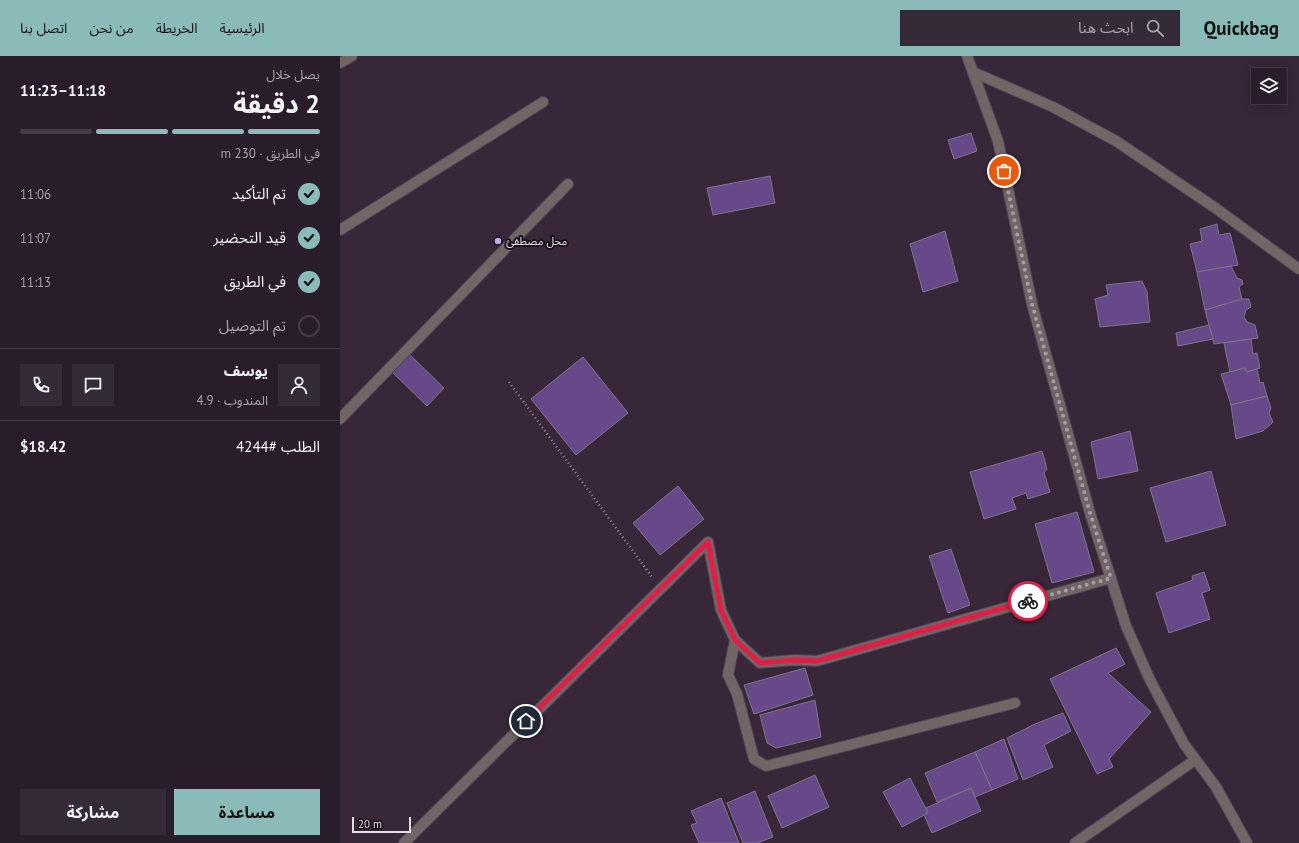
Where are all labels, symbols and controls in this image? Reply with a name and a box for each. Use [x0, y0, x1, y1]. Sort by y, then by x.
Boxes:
search box [900, 10, 1180, 46]
text: Quickbag [1204, 16, 1279, 40]
icon: search [1144, 17, 1166, 39]
text: ابحث هنا [1078, 18, 1134, 37]
text: اتصل بنا [20, 19, 67, 37]
text: من نحن [89, 19, 134, 37]
text: الخريطة [156, 19, 198, 37]
text: الرئيسية [220, 19, 265, 37]
text: يصل خلال [266, 66, 320, 83]
map controls [1251, 68, 1287, 104]
button: layers [1251, 68, 1287, 104]
text: 11:18–11:23 [20, 81, 106, 100]
text: 2 دقيقة [233, 87, 320, 120]
text: في الطريق · 230 m [221, 145, 320, 162]
pin [987, 154, 1021, 188]
icon: bag [993, 160, 1015, 182]
icon: check [298, 183, 320, 205]
text: تم التأكيد [232, 184, 286, 203]
text: 11:06 [20, 186, 51, 203]
icon: check [298, 227, 320, 249]
text: قيد التحضير [213, 228, 286, 247]
text: 11:07 [20, 230, 51, 247]
place label: محل مصطفئ [506, 234, 568, 248]
marker: محل مصطفئ [493, 236, 503, 246]
icon: check [298, 271, 320, 293]
text: في الطريق [224, 272, 286, 291]
text: 11:13 [20, 274, 51, 291]
text: تم التوصيل [219, 316, 286, 335]
text: يوسف [224, 361, 268, 380]
button: phone [20, 364, 62, 406]
button: chat [72, 364, 114, 406]
button: person [278, 364, 320, 406]
text: المندوب · 4.9 [197, 392, 268, 409]
text: $18.42 [20, 437, 66, 456]
text: الطلب #4244 [236, 437, 320, 456]
courier [1008, 581, 1048, 621]
icon: bike [1017, 590, 1039, 612]
pin [509, 704, 543, 738]
icon: home [515, 710, 537, 732]
button: مشاركة [20, 789, 166, 835]
button: مساعدة [174, 789, 320, 835]
scale bar [352, 815, 411, 834]
text: 20 m [358, 817, 382, 831]

